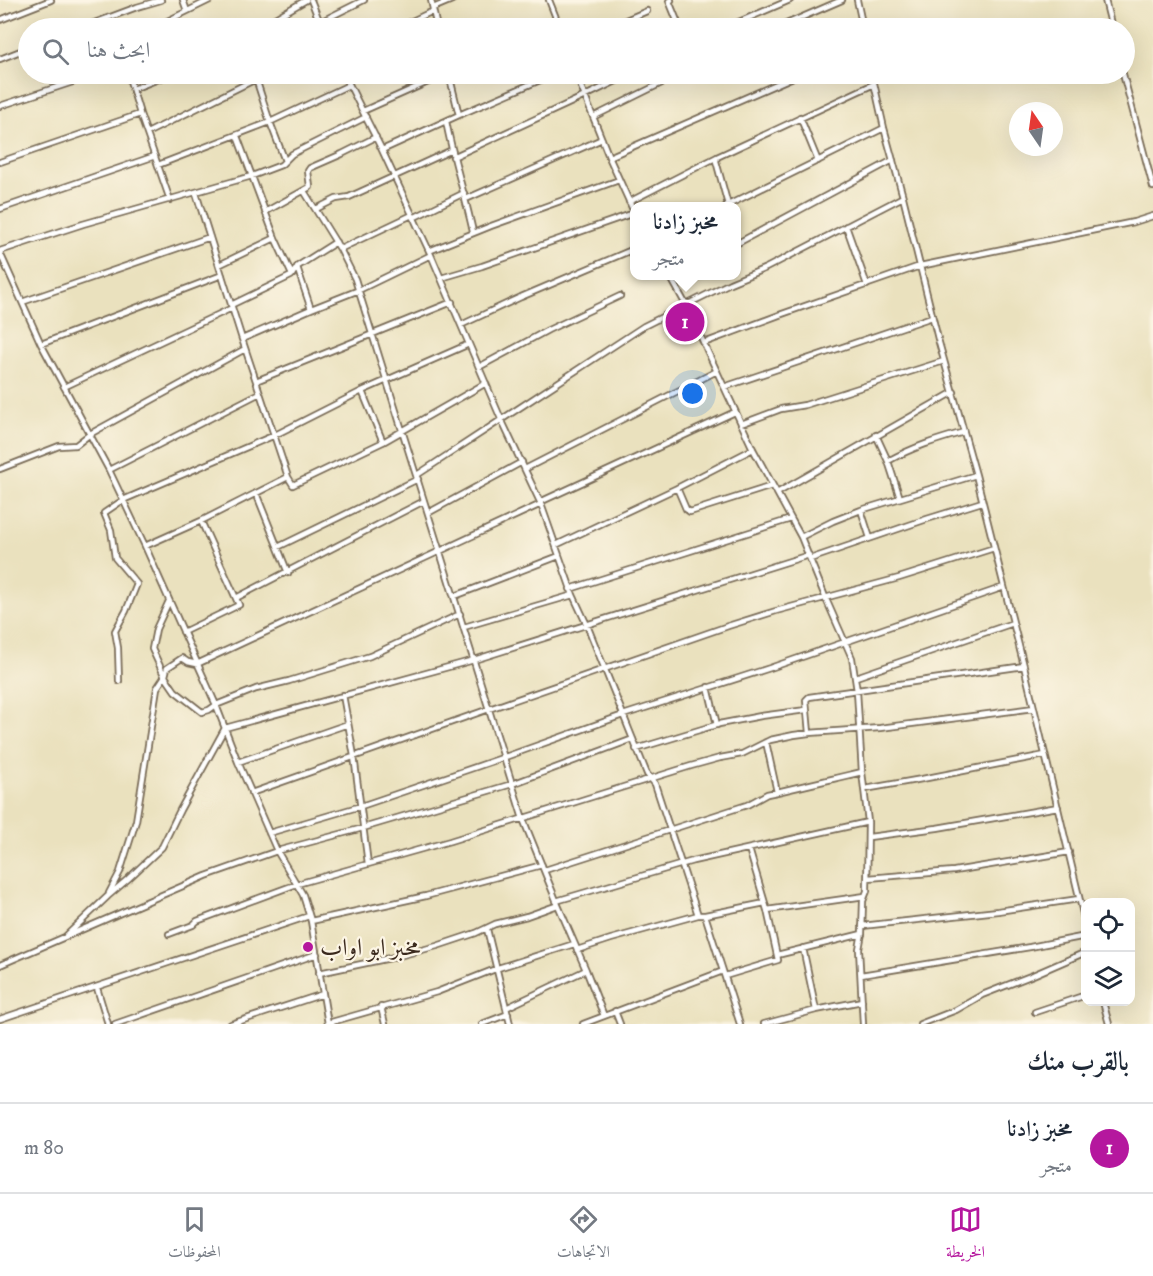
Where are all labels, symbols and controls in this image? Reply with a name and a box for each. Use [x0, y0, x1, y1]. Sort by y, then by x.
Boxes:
search box [18, 18, 1135, 84]
icon: search [39, 35, 72, 68]
text: ابحث هنا [87, 37, 150, 64]
north arrow [1009, 102, 1063, 156]
popup [630, 202, 741, 280]
text: مخبز زادنا [653, 209, 718, 236]
text: متجر [653, 247, 685, 272]
pin: 1 [666, 300, 704, 344]
your location [678, 379, 707, 408]
map controls [1081, 898, 1135, 1006]
button: locate [1081, 898, 1135, 952]
place label: مخبز ابو اواب [320, 933, 421, 963]
marker: مخبز ابو اواب [301, 940, 315, 954]
button: layers [1081, 952, 1135, 1006]
text: بالقرب منك [1027, 1046, 1129, 1079]
text: مخبز زادنا [1007, 1116, 1072, 1143]
text: 80 m [24, 1136, 64, 1161]
text: 1 [1106, 1136, 1113, 1161]
text: متجر [1040, 1154, 1072, 1179]
tab: المحفوظات [168, 1203, 221, 1267]
tab: الاتجاهات [557, 1203, 610, 1267]
tab: الخريطة [946, 1203, 985, 1267]

